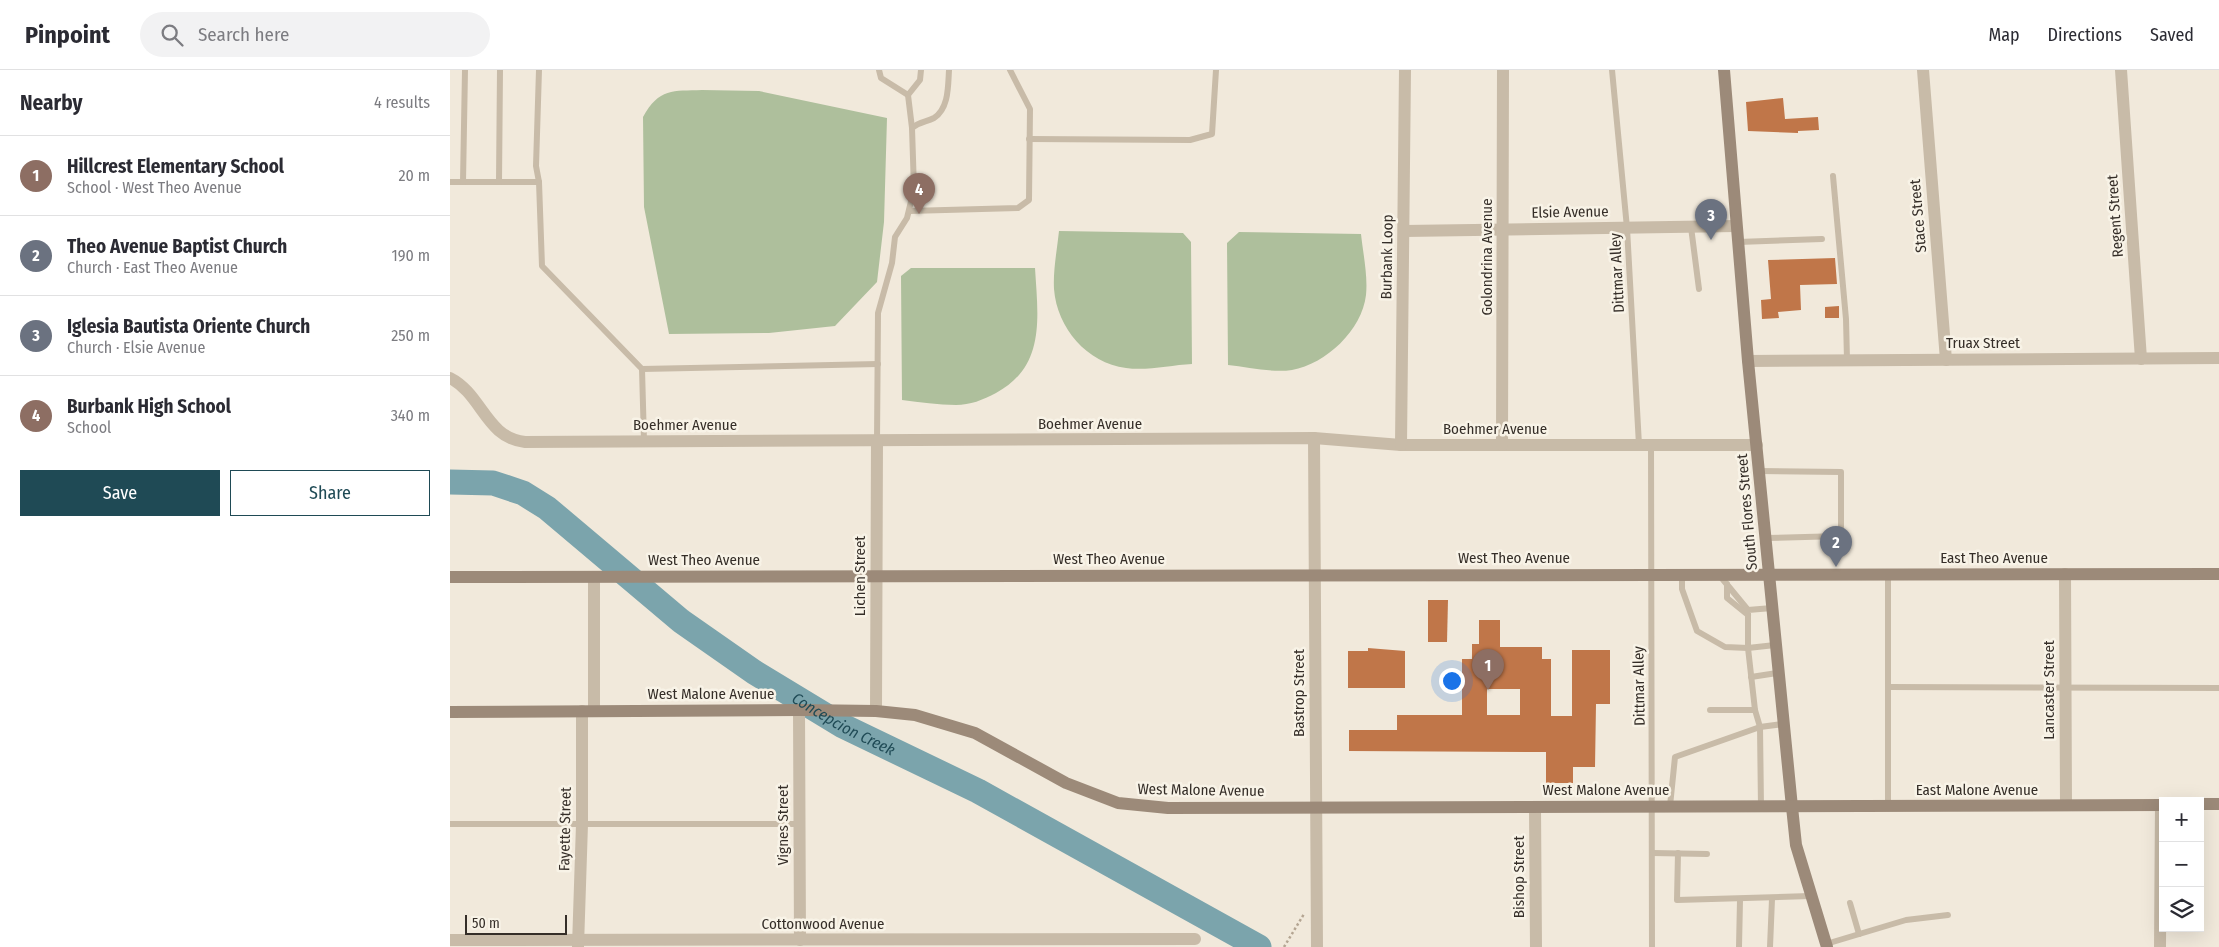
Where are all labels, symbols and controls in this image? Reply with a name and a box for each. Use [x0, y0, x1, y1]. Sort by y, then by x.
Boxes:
search box [140, 12, 490, 57]
text: Pinpoint [25, 21, 110, 49]
icon: search [158, 21, 186, 49]
text: Search here [198, 23, 289, 46]
text: Map [1988, 24, 2020, 46]
text: Directions [2048, 24, 2122, 46]
text: Saved [2150, 24, 2194, 46]
text: Nearby [20, 90, 82, 116]
text: 4 results [374, 93, 430, 112]
text: Hillcrest Elementary School [67, 155, 284, 178]
text: 1 [33, 166, 39, 185]
text: 20 m [399, 166, 430, 185]
pin: 4 [903, 173, 935, 214]
street label: Regent Street [2103, 174, 2127, 258]
text: School · West Theo Avenue [67, 178, 242, 197]
street label: Stace Street [1906, 178, 1930, 253]
street label: Golondrina Avenue [1478, 198, 1496, 316]
pin: 3 [1695, 199, 1727, 240]
street label: Elsie Avenue [1531, 202, 1609, 222]
street label: Burbank Loop [1377, 214, 1397, 300]
street label: Dittmar Alley [1606, 232, 1628, 313]
text: Theo Avenue Baptist Church [67, 235, 287, 258]
text: 2 [32, 246, 40, 265]
text: 190 m [392, 246, 430, 265]
text: Church · East Theo Avenue [67, 258, 238, 277]
text: Iglesia Bautista Oriente Church [67, 315, 310, 338]
text: 3 [32, 326, 40, 345]
text: 250 m [391, 326, 430, 345]
street label: Truax Street [1946, 334, 2020, 352]
text: Church · Elsie Avenue [67, 338, 205, 357]
text: Burbank High School [67, 395, 231, 418]
text: 4 [32, 406, 40, 425]
text: 340 m [391, 406, 430, 425]
street label: Boehmer Avenue [1038, 415, 1142, 433]
street label: Boehmer Avenue [633, 416, 737, 434]
text: School [67, 418, 111, 437]
street label: Boehmer Avenue [1443, 420, 1547, 438]
street label: South Flores Street [1733, 453, 1761, 571]
button: Save [20, 470, 220, 516]
button: Share [230, 470, 430, 516]
pin: 2 [1820, 526, 1852, 567]
street label: Lichen Street [851, 536, 869, 616]
street label: West Theo Avenue [1458, 549, 1570, 567]
street label: East Theo Avenue [1940, 549, 2048, 567]
street label: West Theo Avenue [1053, 550, 1165, 568]
street label: West Theo Avenue [648, 551, 760, 569]
street label: Lancaster Street [2040, 640, 2058, 740]
street label: Dittmar Alley [1629, 646, 1649, 726]
street label: Bastrop Street [1290, 649, 1308, 737]
pin: 1 [1472, 649, 1504, 690]
your location [1439, 668, 1465, 694]
street label: West Malone Avenue [648, 685, 774, 703]
water label: Concepcion Creek [789, 688, 898, 759]
street label: West Malone Avenue [1137, 780, 1265, 800]
street label: West Malone Avenue [1543, 781, 1669, 799]
street label: East Malone Avenue [1916, 781, 2038, 799]
street label: Vignes Street [774, 785, 792, 865]
street label: Fayette Street [555, 787, 575, 871]
map controls [2159, 797, 2204, 932]
button: + [2159, 797, 2204, 842]
street label: Bishop Street [1510, 836, 1528, 918]
button: − [2159, 842, 2204, 887]
button: layers [2159, 887, 2204, 932]
scale bar [465, 912, 568, 935]
text: 50 m [472, 915, 500, 932]
street label: Cottonwood Avenue [762, 915, 884, 933]

